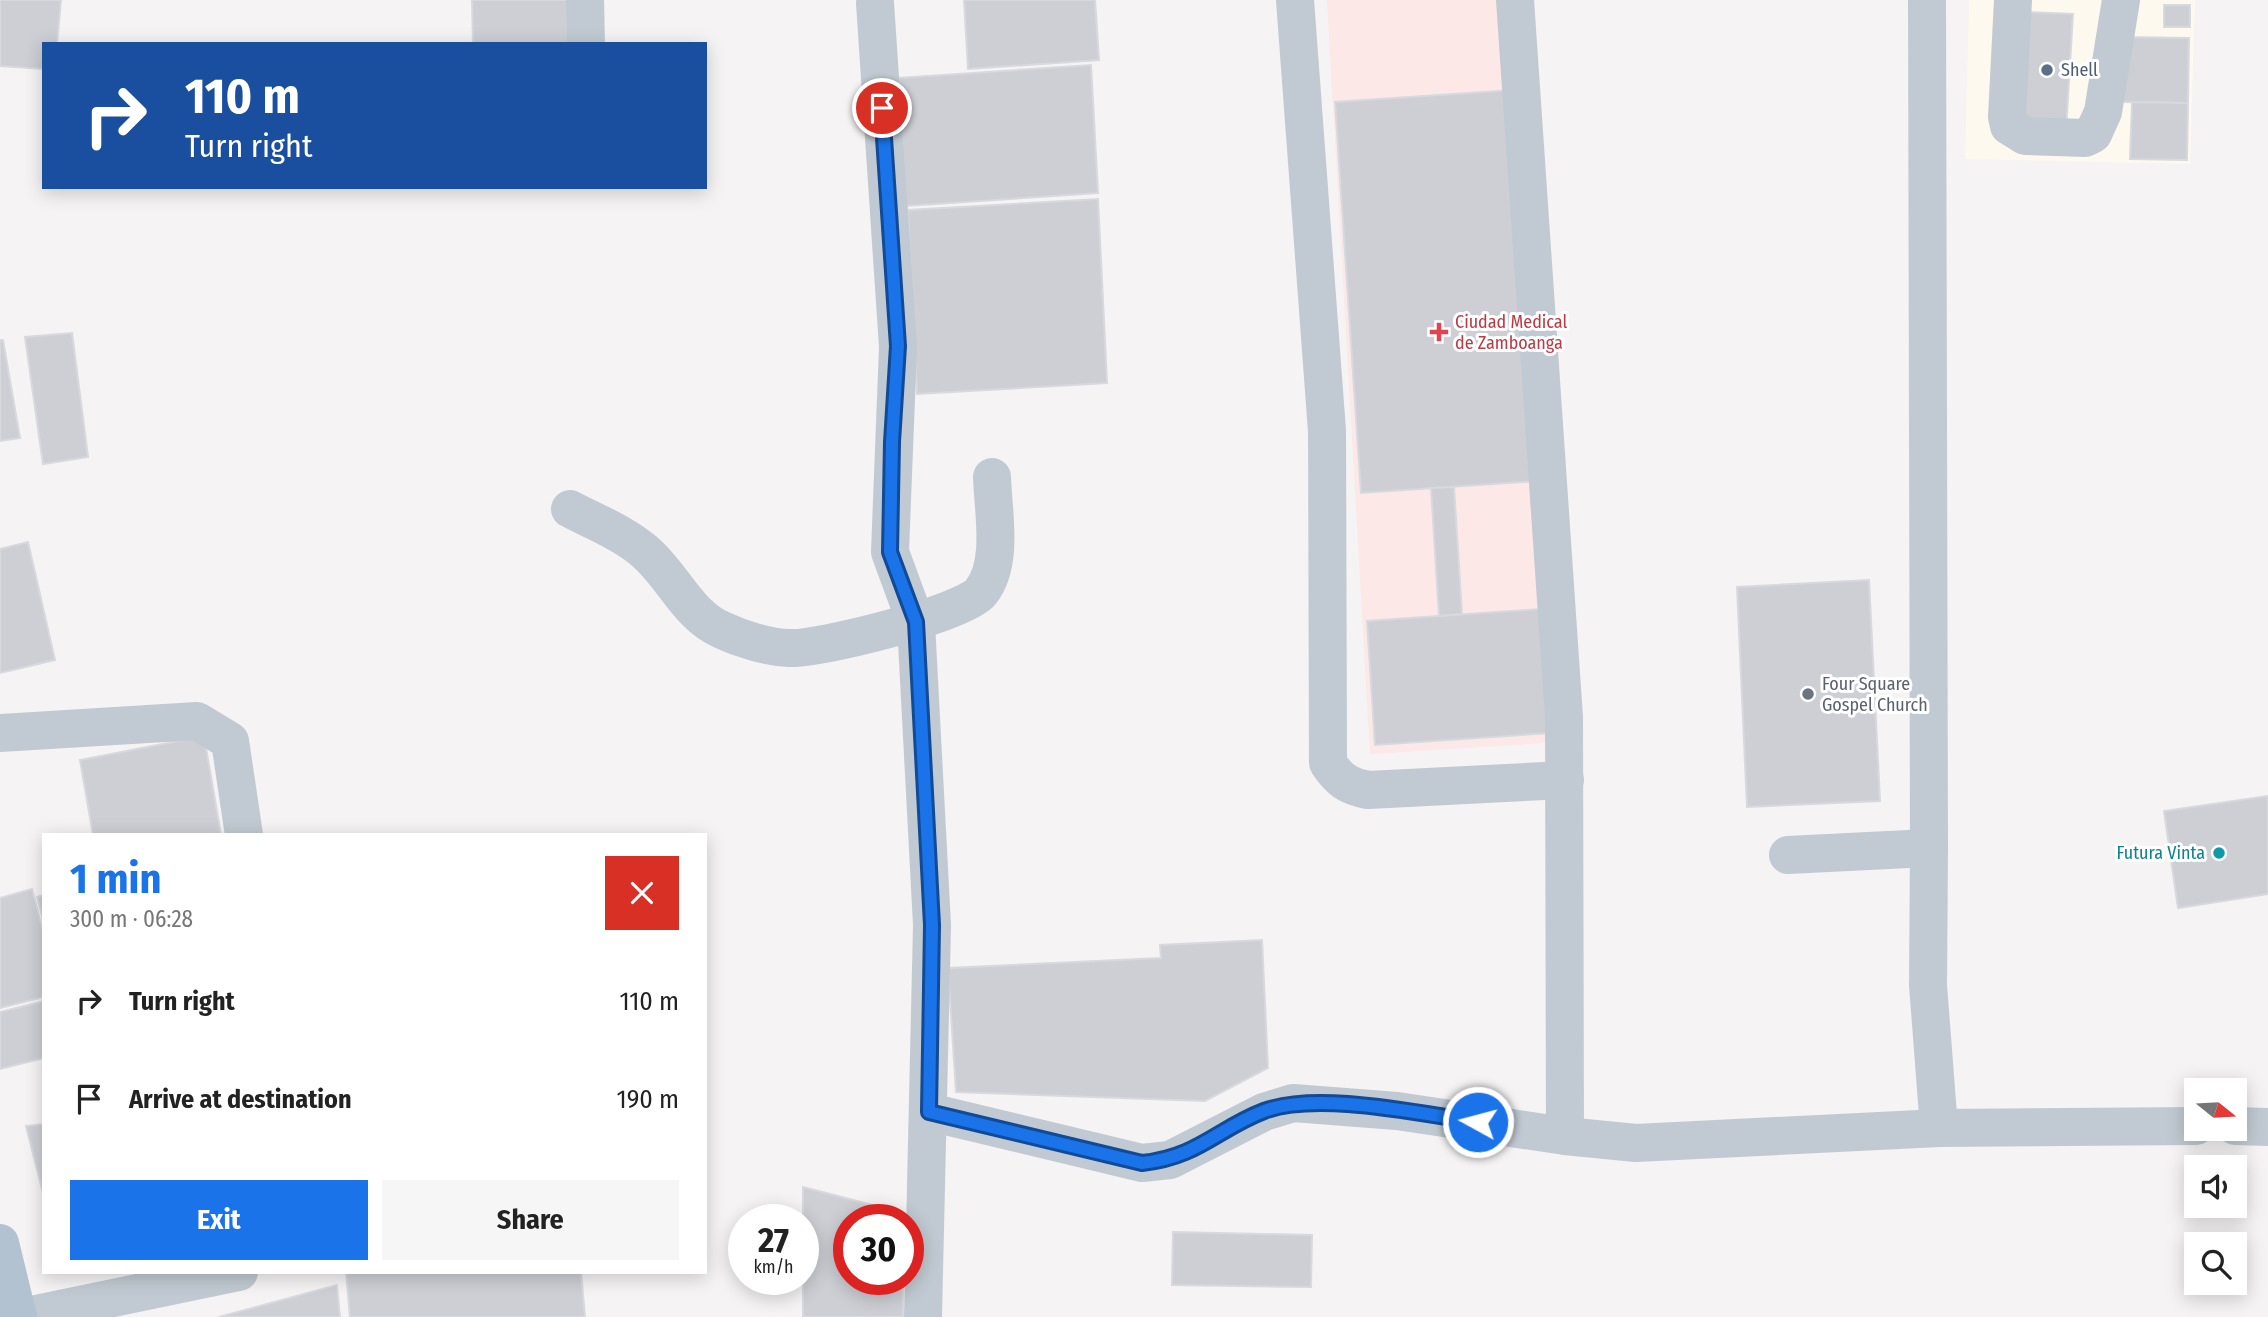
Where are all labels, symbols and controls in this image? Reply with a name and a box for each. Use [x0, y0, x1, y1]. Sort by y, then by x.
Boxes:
place label: Shell [2061, 59, 2098, 81]
marker: Shell [2039, 62, 2055, 78]
text: 110 m [185, 67, 300, 126]
icon: right [70, 70, 161, 161]
pin [852, 78, 912, 138]
icon: arrive [863, 89, 901, 127]
text: Turn right [185, 127, 312, 165]
place label: Ciudad Medical de Zamboanga [1455, 311, 1567, 354]
marker: Ciudad Medical de Zamboanga [1429, 322, 1449, 342]
place label: Four Square Gospel Church [1822, 673, 1928, 716]
marker: Four Square Gospel Church [1800, 686, 1816, 702]
place label: Futura Vinta [2117, 842, 2205, 864]
marker: Futura Vinta [2211, 845, 2227, 861]
text: 1 min [70, 854, 161, 904]
button: close [605, 856, 679, 930]
text: 300 m · 06:28 [70, 905, 193, 933]
icon: right [70, 982, 108, 1020]
text: Turn right [129, 986, 235, 1017]
text: 110 m [619, 986, 679, 1017]
north arrow [2184, 1078, 2247, 1141]
map controls [2184, 1078, 2247, 1295]
icon: arrive [70, 1080, 108, 1118]
text: Arrive at destination [129, 1084, 352, 1115]
text: 190 m [617, 1084, 679, 1115]
position arrow [1441, 1085, 1515, 1159]
button: sound [2184, 1155, 2247, 1218]
button: Exit [70, 1180, 368, 1260]
button: Share [382, 1180, 679, 1260]
speed limit sign: 30 [833, 1204, 924, 1295]
text: 27 [758, 1219, 789, 1261]
button: search [2184, 1232, 2247, 1295]
text: km/h [753, 1256, 794, 1278]

